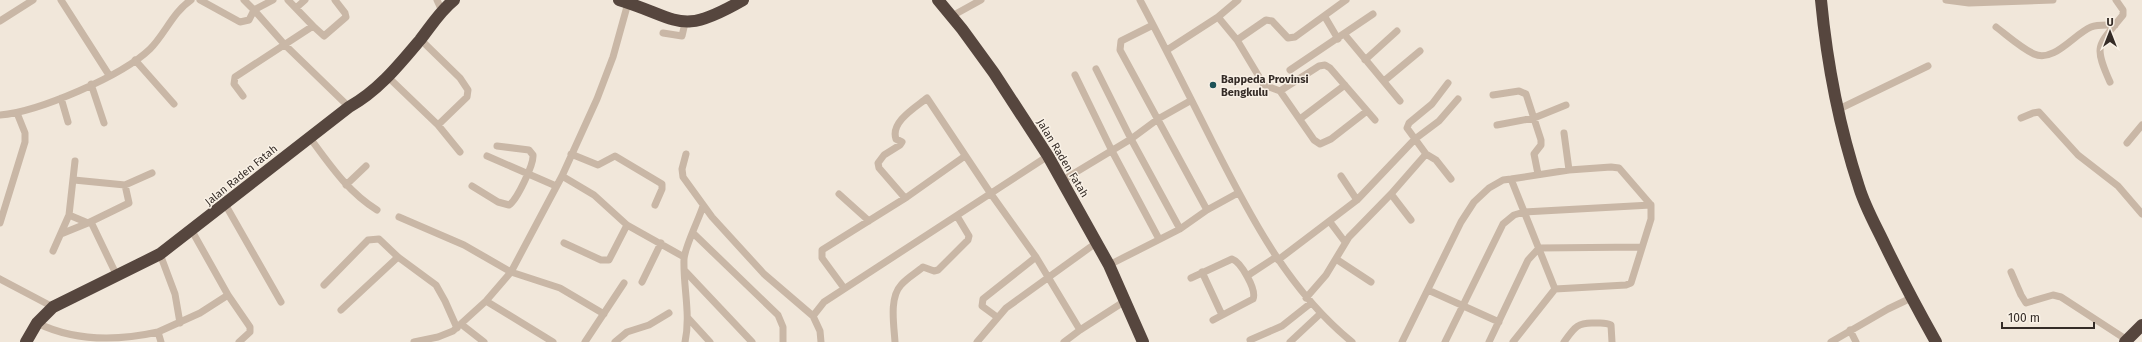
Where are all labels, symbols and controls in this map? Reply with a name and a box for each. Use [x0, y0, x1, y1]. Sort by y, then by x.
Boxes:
north arrow [2090, 12, 2130, 52]
text: U [2106, 16, 2114, 29]
place label: Bappeda Provinsi Bengkulu [1221, 73, 1309, 99]
marker: Bappeda Provinsi Bengkulu [1208, 80, 1218, 90]
street label: Jalan Raden Fatah [1034, 117, 1091, 200]
street label: Jalan Raden Fatah [203, 142, 280, 209]
scale bar [2002, 304, 2094, 330]
text: 100 m [2008, 311, 2040, 325]

